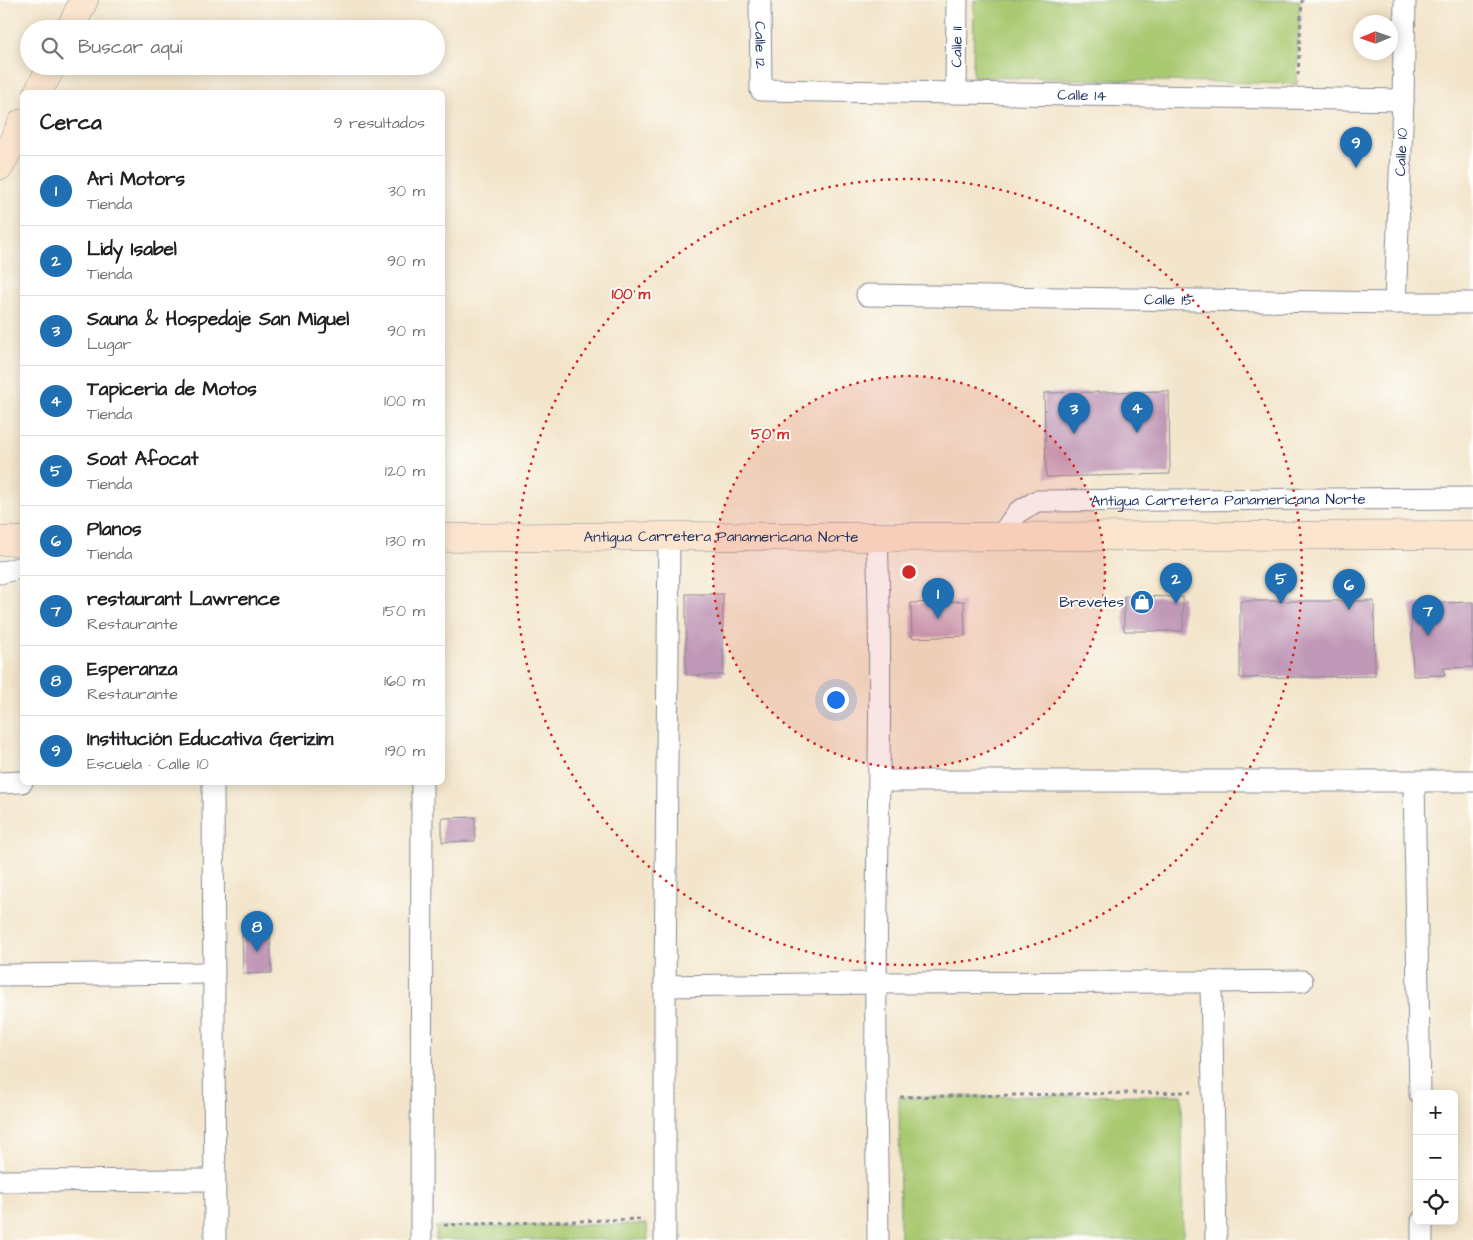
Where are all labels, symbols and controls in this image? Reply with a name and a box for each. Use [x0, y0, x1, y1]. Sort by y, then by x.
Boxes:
north arrow [1353, 15, 1398, 60]
search box [20, 20, 445, 75]
street label: Calle 12 [750, 21, 771, 69]
street label: Calle 11 [946, 26, 967, 68]
icon: search [38, 34, 66, 62]
text: Buscar aquí [78, 34, 182, 61]
street label: Calle 14 [1057, 84, 1107, 106]
text: Cerca [40, 108, 102, 137]
text: 9 resultados [333, 112, 425, 134]
pin: 9 [1340, 127, 1372, 168]
street label: Calle 10 [1389, 127, 1412, 177]
text: Ari Motors [87, 166, 185, 193]
text: 1 [55, 180, 57, 202]
text: 30 m [388, 180, 425, 202]
text: Tienda [87, 193, 132, 215]
text: Lidy Isabel [87, 236, 177, 263]
text: 2 [51, 250, 61, 272]
text: 90 m [387, 250, 425, 272]
text: Tienda [87, 263, 132, 285]
text: 100 m [612, 284, 651, 305]
street label: Calle 15 [1144, 289, 1194, 310]
text: Sauna & Hospedaje San Miguel [87, 306, 349, 333]
text: 3 [52, 320, 60, 342]
text: 90 m [387, 320, 425, 342]
text: Lugar [87, 333, 131, 355]
text: Tapiceria de Motos [87, 376, 257, 403]
text: 4 [51, 390, 61, 412]
text: 100 m [384, 390, 425, 412]
pin: 4 [1121, 392, 1153, 433]
pin: 3 [1058, 393, 1090, 434]
text: Tienda [87, 403, 132, 425]
text: 50 m [751, 424, 789, 445]
text: Soat Afocat [87, 446, 198, 473]
text: 5 [50, 460, 62, 482]
text: 120 m [385, 460, 425, 482]
text: Tienda [87, 473, 132, 495]
street label: Antigua Carretera Panamericana Norte [1091, 488, 1366, 512]
text: Planos [87, 516, 142, 543]
street label: Antigua Carretera Panamericana Norte [583, 525, 859, 548]
text: 6 [51, 530, 61, 552]
text: 130 m [386, 530, 425, 552]
text: Tienda [87, 543, 132, 565]
centre of rings [900, 563, 918, 581]
pin: 2 [1160, 563, 1192, 604]
pin: 5 [1265, 563, 1297, 604]
pin: 6 [1333, 569, 1365, 610]
pin: 1 [922, 578, 954, 619]
text: restaurant Lawrence [87, 586, 280, 613]
shop icon: Brevetes [1129, 589, 1155, 615]
place label: Brevetes [1059, 592, 1124, 613]
pin: 7 [1412, 595, 1444, 636]
text: 7 [51, 600, 61, 622]
text: 150 m [383, 600, 425, 622]
text: Restaurante [87, 613, 178, 635]
text: Esperanza [87, 656, 177, 683]
text: 8 [51, 670, 61, 692]
text: 160 m [384, 670, 425, 692]
text: Restaurante [87, 683, 178, 705]
your location [823, 687, 849, 713]
text: Institución Educativa Gerizim [87, 726, 333, 753]
text: 9 [51, 740, 61, 762]
text: 190 m [385, 740, 425, 762]
text: Escuela · Calle 10 [87, 753, 209, 775]
pin: 8 [241, 911, 273, 952]
map controls [1413, 1090, 1458, 1225]
button: + [1413, 1090, 1458, 1135]
button: − [1413, 1135, 1458, 1180]
button: locate [1413, 1180, 1458, 1225]

